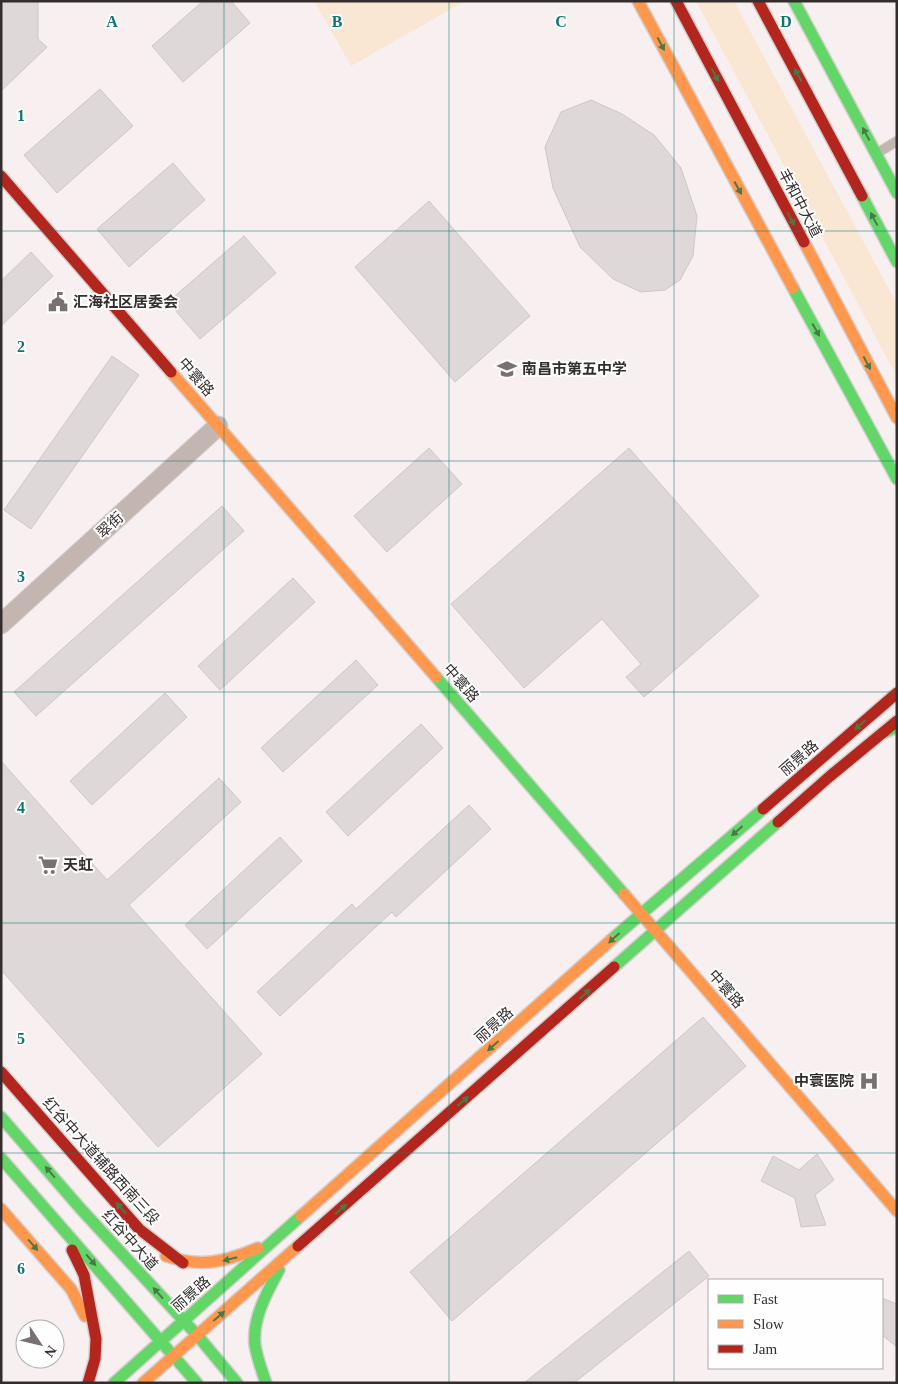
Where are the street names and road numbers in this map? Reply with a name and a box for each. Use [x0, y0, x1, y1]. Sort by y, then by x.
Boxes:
street label: 丰和中大道 [775, 166, 825, 240]
street label: 中寰路 [175, 355, 217, 399]
street label: 翠街 [93, 509, 127, 541]
street label: 中寰路 [440, 661, 482, 705]
street label: 丽景路 [777, 737, 821, 779]
street label: 中寰路 [705, 967, 747, 1011]
street label: 丽景路 [472, 1004, 516, 1046]
street label: 红谷中大道辅路西南三段 [40, 1094, 162, 1228]
street label: 红谷中大道 [99, 1207, 161, 1273]
street label: 丽景路 [169, 1273, 213, 1315]

